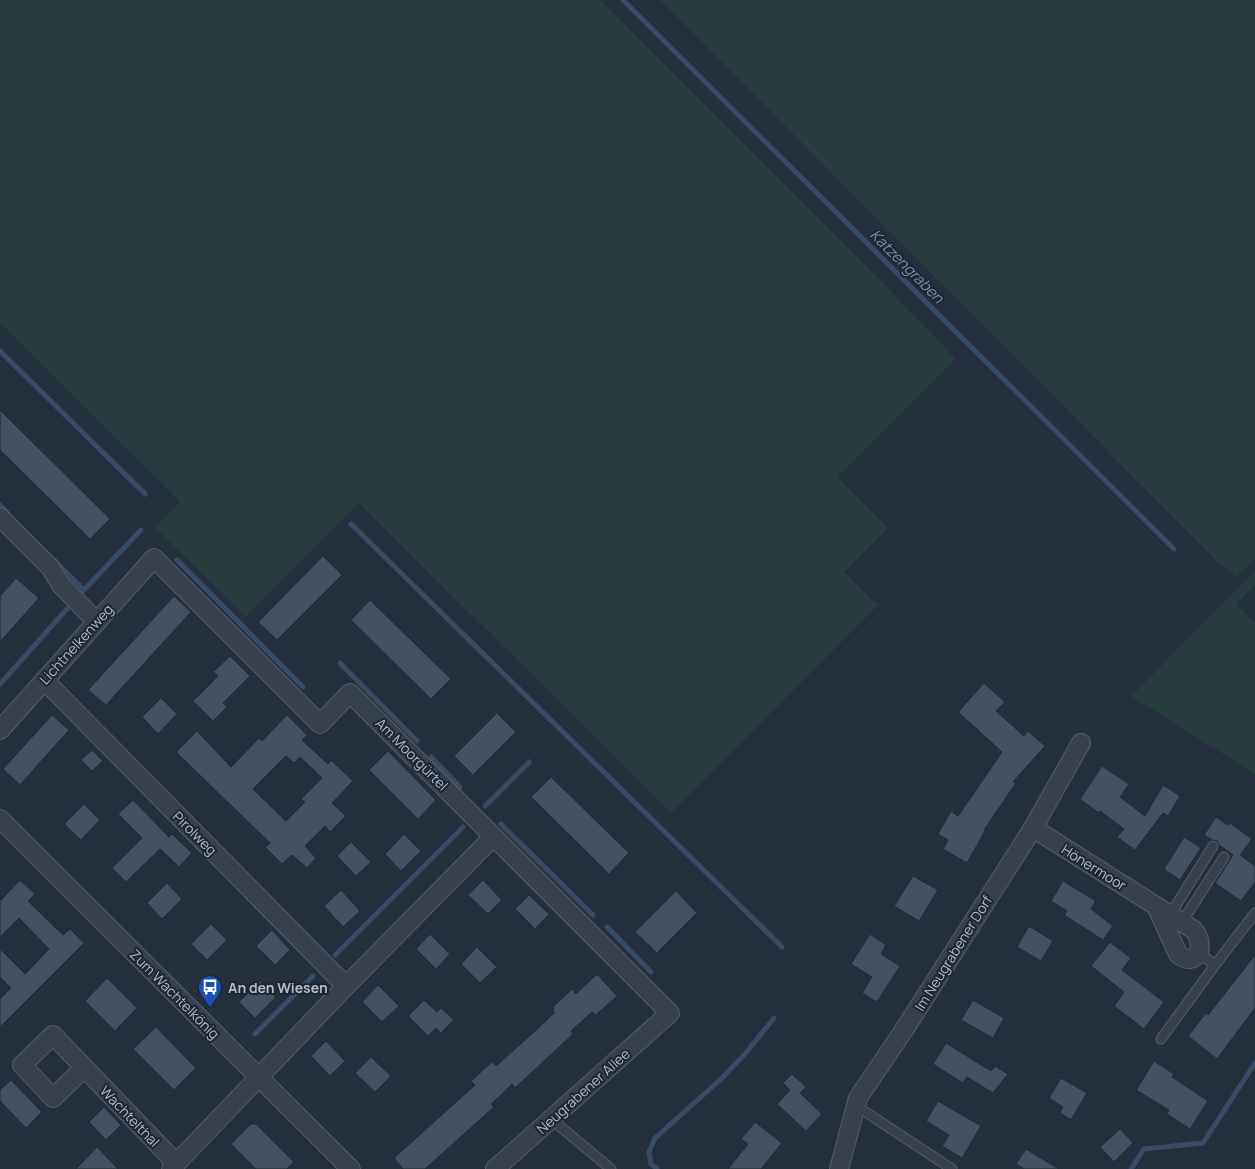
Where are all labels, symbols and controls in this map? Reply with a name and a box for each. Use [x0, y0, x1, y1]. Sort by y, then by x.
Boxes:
water label: Katzengraben [865, 224, 949, 308]
street label: Lichtnelkenweg [35, 600, 117, 688]
street label: Am Moorgürtel [372, 714, 452, 794]
street label: Pirolweg [169, 807, 221, 859]
street label: Hönermoor [1058, 840, 1130, 894]
street label: Im Neugrabener Dorf [910, 891, 996, 1014]
street label: Zum Wachtelkönig [126, 945, 224, 1043]
bus stop icon: An den Wiesen [197, 974, 223, 1008]
place label: An den Wiesen [228, 978, 328, 997]
street label: Neugrabener Allee [532, 1044, 634, 1138]
street label: Wachtelthal [96, 1081, 164, 1151]

